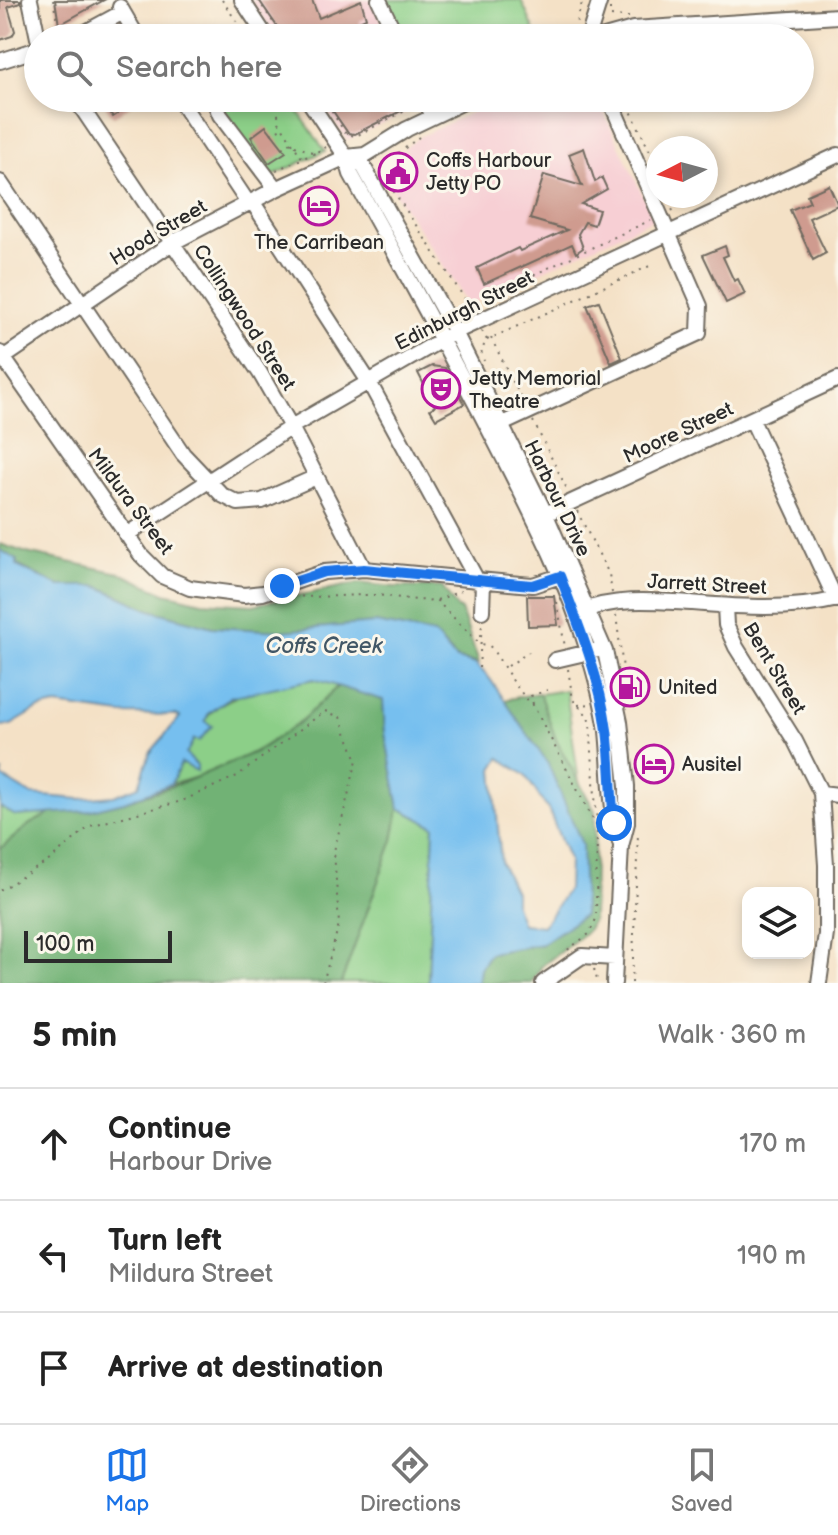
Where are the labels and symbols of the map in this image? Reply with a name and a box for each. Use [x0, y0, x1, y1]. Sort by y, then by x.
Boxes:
north arrow [646, 136, 718, 208]
place label: Coffs Harbour Jetty PO [426, 149, 552, 196]
public building icon: Coffs Harbour Jetty PO [377, 151, 419, 193]
hotel icon: The Carribean [298, 185, 340, 227]
street label: Hood Street [106, 195, 211, 271]
place label: The Carribean [254, 231, 384, 255]
street label: Collingwood Street [188, 240, 300, 395]
street label: Edinburgh Street [391, 266, 538, 356]
place label: Jetty Memorial Theatre [469, 367, 601, 414]
theatre icon: Jetty Memorial Theatre [420, 368, 462, 410]
street label: Moore Street [620, 397, 737, 469]
street label: Harbour Drive [519, 436, 596, 561]
street label: Mildura Street [82, 444, 178, 560]
route end [264, 568, 300, 604]
street label: Jarrett Street [647, 570, 767, 600]
street label: Bent Street [737, 618, 811, 719]
water label: Coffs Creek [266, 633, 384, 660]
fuel station icon: United [609, 666, 651, 708]
place label: United [658, 676, 717, 700]
hotel icon: Ausitel [633, 743, 675, 785]
place label: Ausitel [682, 753, 742, 777]
route start [596, 805, 632, 841]
scale bar [24, 927, 172, 963]

